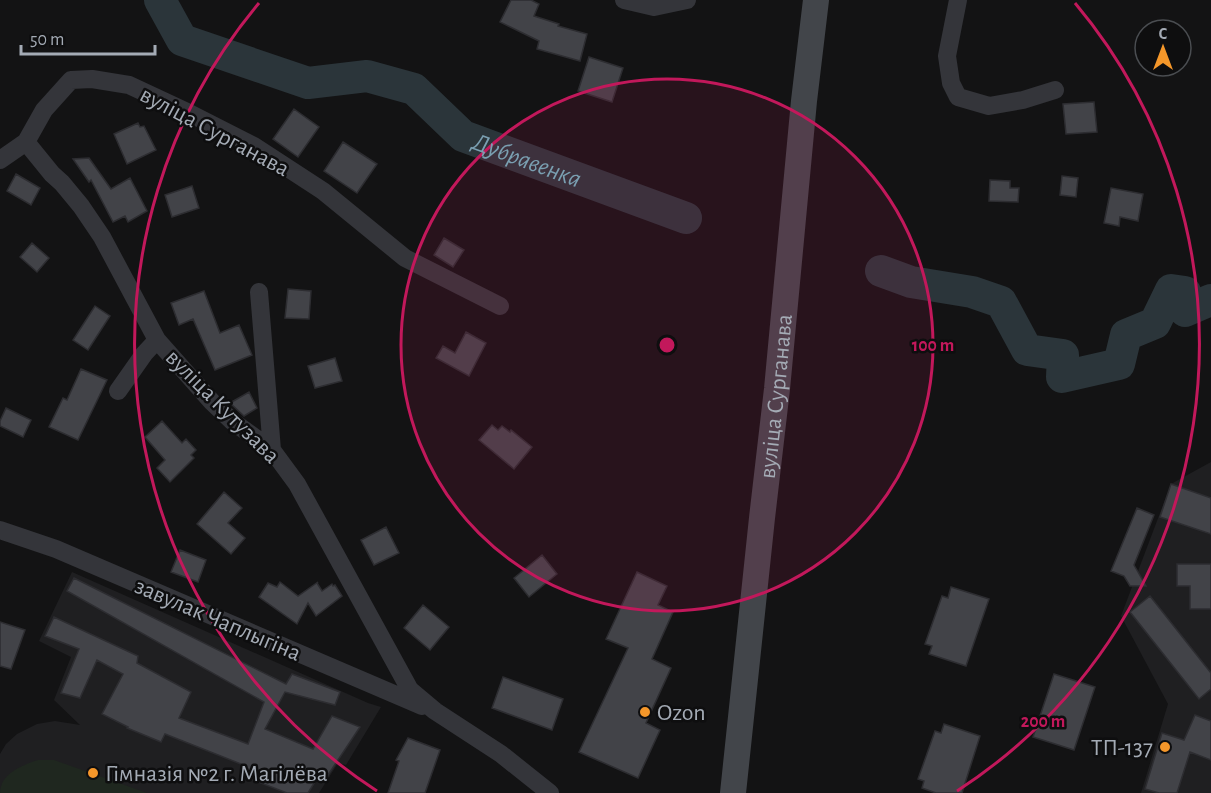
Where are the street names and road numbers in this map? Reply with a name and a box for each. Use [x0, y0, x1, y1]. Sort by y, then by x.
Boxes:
street label: вуліца Сурганава [136, 82, 293, 181]
street label: вуліца Сурганава [756, 313, 797, 480]
street label: вуліца Кутузава [161, 345, 284, 468]
street label: завулак Чаплыгіна [131, 574, 304, 666]

